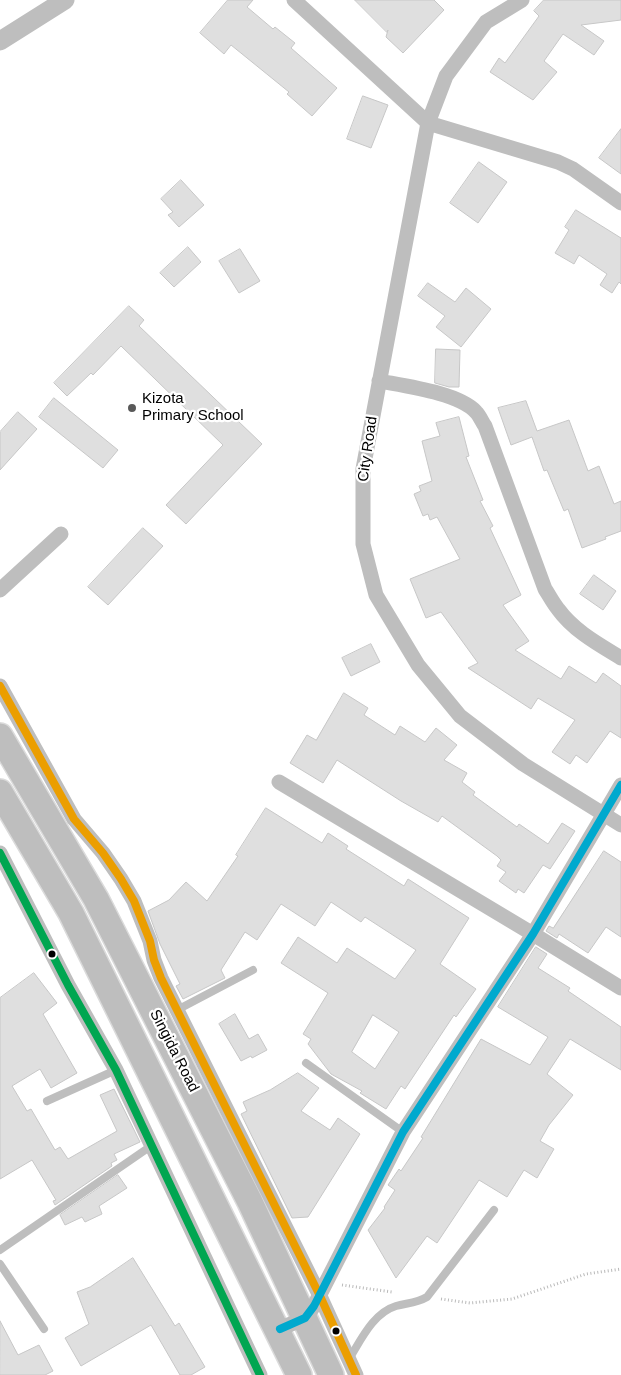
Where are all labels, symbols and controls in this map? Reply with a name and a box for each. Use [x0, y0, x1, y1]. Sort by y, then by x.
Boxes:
place label: Kizota Primary School [142, 390, 244, 425]
marker: Kizota Primary School [126, 402, 138, 414]
street label: City Road [355, 415, 381, 483]
unlabelled marker [47, 949, 57, 959]
street label: Singida Road [146, 1007, 202, 1095]
unlabelled marker [331, 1326, 341, 1336]

